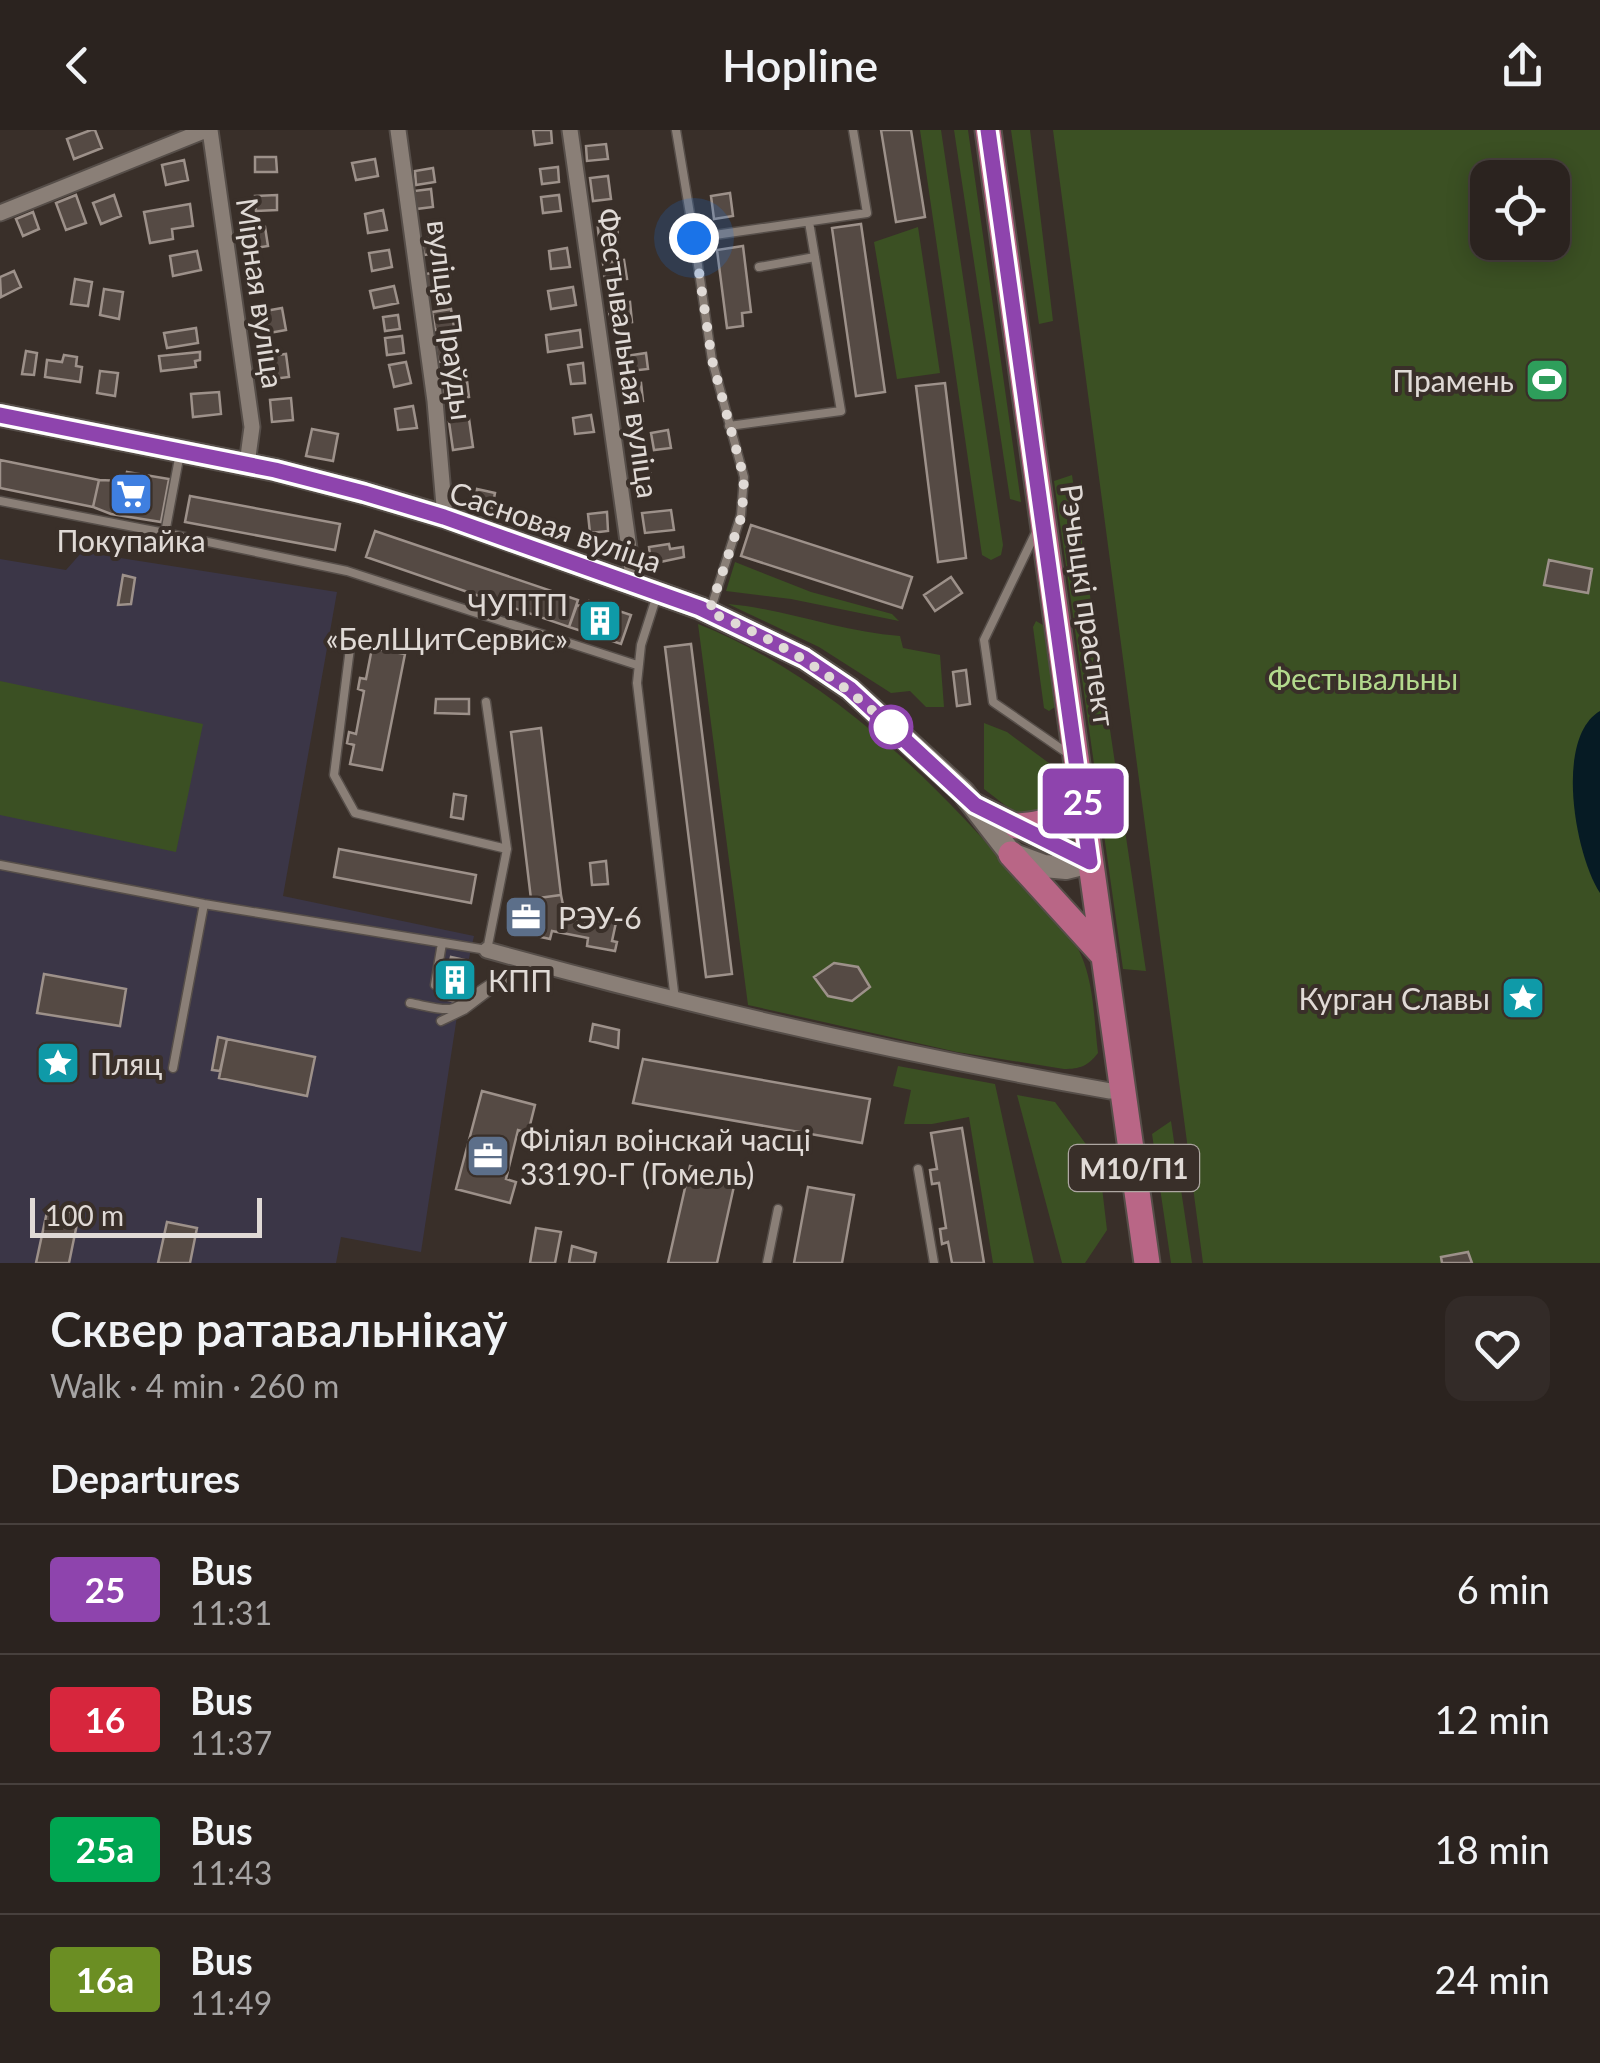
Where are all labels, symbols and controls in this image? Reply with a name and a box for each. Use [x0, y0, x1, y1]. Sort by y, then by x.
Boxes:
icon: back [50, 38, 105, 93]
text: Hopline [722, 38, 878, 92]
icon: share [1495, 38, 1550, 93]
map controls [1470, 160, 1570, 260]
button: locate [1470, 160, 1570, 260]
street label: Мірная вуліца [230, 195, 292, 391]
street label: Фестывальная вуліца [591, 206, 667, 500]
your location [669, 213, 719, 263]
street label: вуліца Праўды [421, 218, 481, 422]
sports icon: Прамень [1524, 357, 1570, 403]
place label: Прамень [1392, 362, 1514, 398]
supermarket icon: Покупайка [108, 471, 154, 517]
street label: Сасновая вуліца [445, 473, 667, 579]
street label: Рэчыцкі праспект [1054, 481, 1124, 729]
place label: Покупайка [56, 522, 206, 558]
place label: ЧУПТП «БелЩитСервис» [326, 586, 568, 656]
building icon: ЧУПТП «БелЩитСервис» [577, 598, 623, 644]
park label: Фестывальны [1268, 660, 1458, 696]
unlabelled marker [870, 706, 912, 748]
line badge: 25 [1038, 768, 1128, 834]
text: 25 [1063, 780, 1103, 822]
office icon: РЭУ-6 [503, 894, 549, 940]
place label: РЭУ-6 [558, 899, 642, 935]
building icon: КПП [432, 957, 478, 1003]
place label: КПП [488, 962, 552, 998]
place icon: Курган Славы [1500, 975, 1546, 1021]
place label: Курган Славы [1298, 980, 1490, 1016]
place icon: Пляц [35, 1040, 81, 1086]
place label: Пляц [90, 1045, 162, 1081]
place label: Філіял воінскай часці 33190-Г (Гомель) [520, 1121, 811, 1191]
office icon: Філіял воінскай часці 33190-Г (Гомель) [465, 1133, 511, 1179]
road number: М10/П1 [1069, 1145, 1199, 1191]
scale bar [30, 1193, 262, 1238]
text: 100 m [45, 1198, 124, 1232]
button: heart [1445, 1296, 1550, 1401]
text: Сквер ратавальнікаў [50, 1300, 508, 1357]
text: Walk · 4 min · 260 m [50, 1366, 339, 1405]
text: Departures [50, 1455, 240, 1501]
text: Bus [190, 1547, 253, 1593]
text: 6 min [1457, 1566, 1550, 1612]
text: 25 [85, 1568, 125, 1610]
text: 11:31 [190, 1593, 272, 1632]
text: Bus [190, 1677, 253, 1723]
text: 12 min [1435, 1696, 1550, 1742]
text: 16 [85, 1698, 125, 1740]
text: 11:37 [190, 1723, 272, 1762]
text: Bus [190, 1807, 253, 1853]
text: 18 min [1435, 1826, 1550, 1872]
text: 25а [76, 1828, 134, 1870]
text: 11:43 [190, 1853, 272, 1892]
text: Bus [190, 1937, 253, 1983]
text: 24 min [1435, 1956, 1550, 2002]
text: 16а [76, 1958, 134, 2000]
text: 11:49 [190, 1983, 272, 2022]

